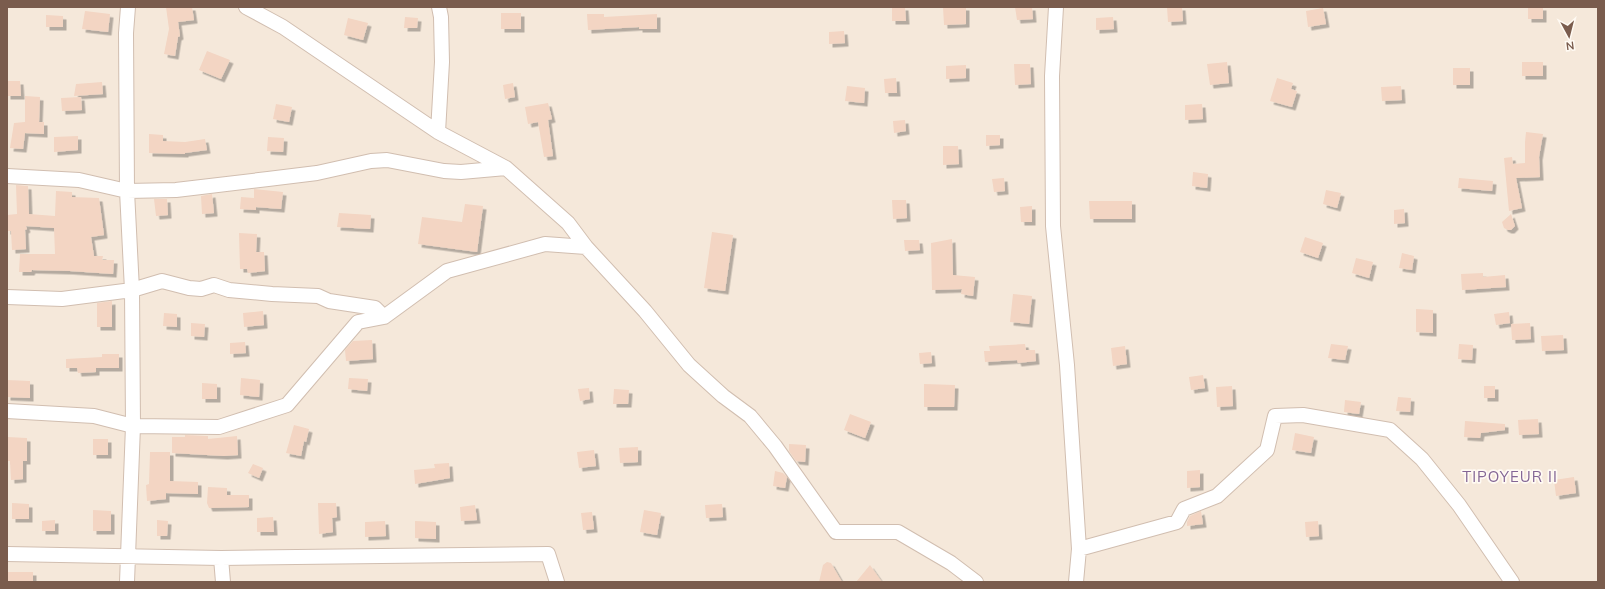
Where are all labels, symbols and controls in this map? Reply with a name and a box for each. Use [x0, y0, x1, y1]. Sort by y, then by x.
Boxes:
north arrow [1549, 16, 1589, 56]
text: N [1565, 38, 1575, 53]
district label: TIPOYEUR II [1462, 467, 1558, 486]

